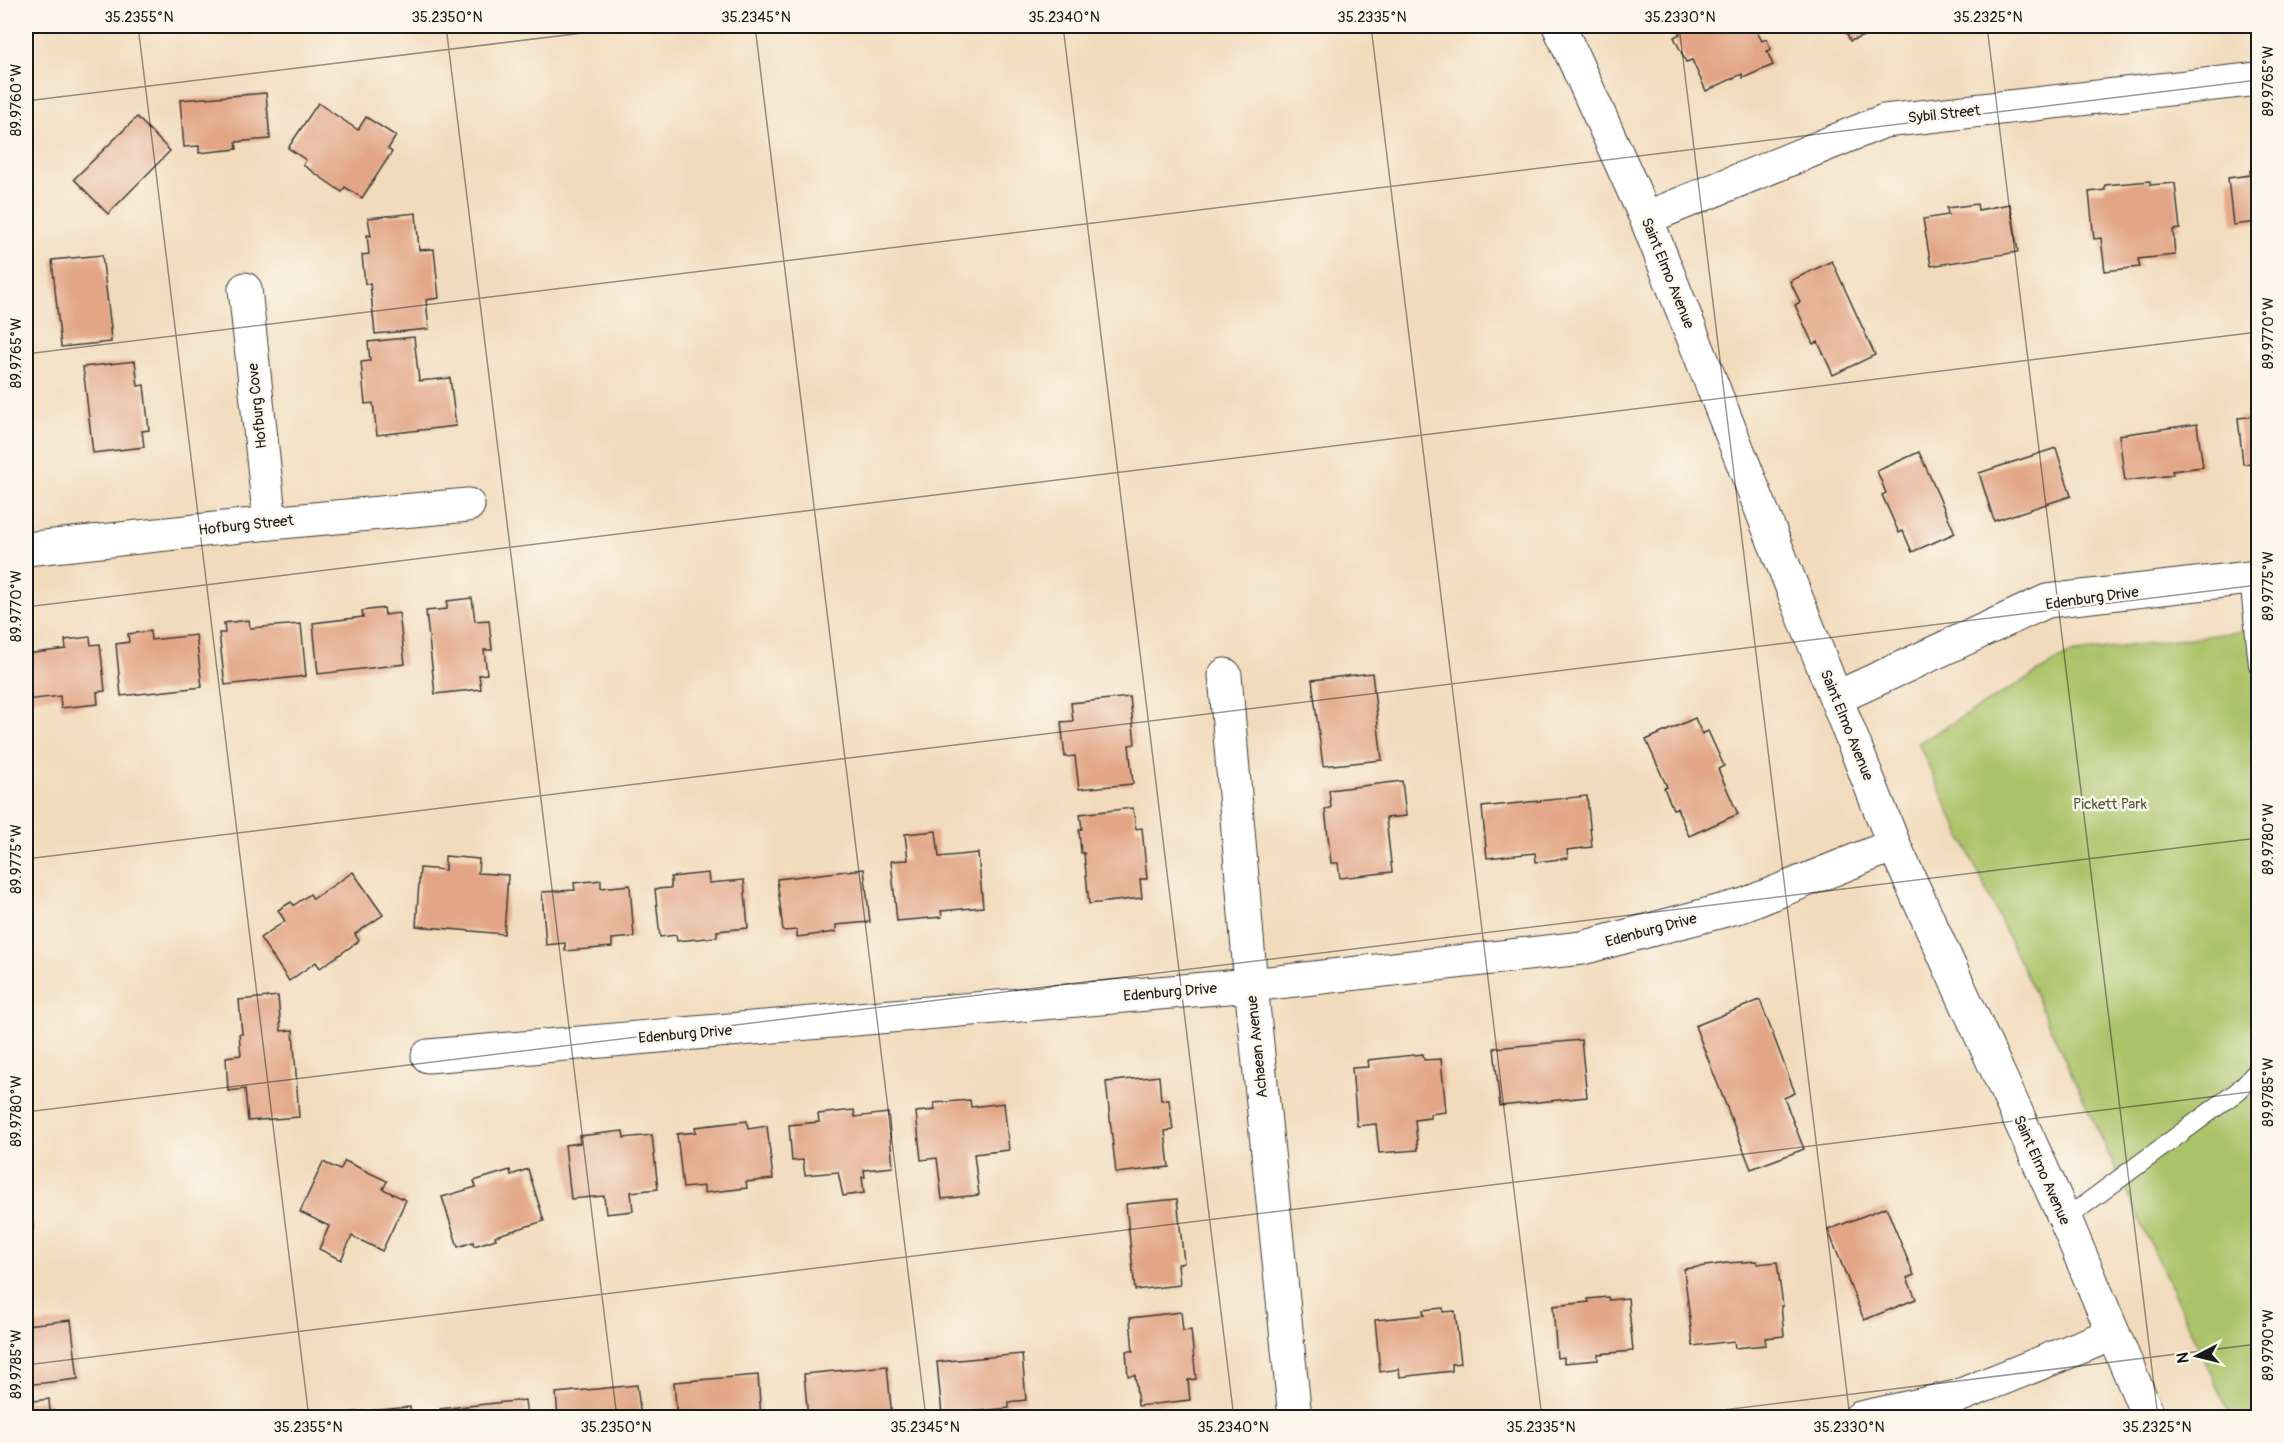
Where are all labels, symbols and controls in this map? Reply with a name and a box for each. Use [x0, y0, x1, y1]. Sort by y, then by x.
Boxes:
text: 35.2355°N [104, 8, 174, 27]
text: 35.2350°N [411, 8, 483, 27]
text: 35.2345°N [721, 8, 791, 27]
text: 35.2340°N [1028, 8, 1100, 27]
text: 35.2335°N [1337, 8, 1407, 27]
text: 35.2330°N [1644, 8, 1716, 27]
text: 35.2325°N [1953, 8, 2023, 27]
text: 89.9765°W [2259, 46, 2278, 116]
text: 89.9760°W [7, 64, 26, 136]
street label: Sybil Street [1907, 101, 1982, 128]
street label: Saint Elmo Avenue [1637, 215, 1699, 332]
text: 89.9770°W [2259, 297, 2278, 369]
text: 89.9765°W [7, 318, 26, 388]
street label: Hofburg Cove [243, 362, 271, 450]
street label: Hofburg Street [198, 511, 295, 540]
text: 89.9775°W [2259, 551, 2278, 621]
text: 89.9770°W [7, 570, 26, 642]
street label: Edenburg Drive [2044, 582, 2141, 614]
street label: Saint Elmo Avenue [1816, 667, 1878, 784]
park label: Pickett Park [2073, 795, 2148, 814]
text: 89.9780°W [2259, 803, 2278, 875]
text: 89.9775°W [7, 824, 26, 894]
street label: Edenburg Drive [1603, 909, 1700, 952]
street label: Edenburg Drive [1122, 979, 1218, 1006]
street label: Achaean Avenue [1243, 994, 1272, 1099]
street label: Edenburg Drive [637, 1021, 733, 1048]
text: 89.9785°W [2259, 1057, 2278, 1127]
text: 89.9780°W [7, 1075, 26, 1147]
street label: Saint Elmo Avenue [2009, 1112, 2074, 1229]
text: 89.9790°W [2259, 1309, 2278, 1381]
north arrow [2167, 1326, 2227, 1386]
text: 89.9785°W [7, 1329, 26, 1399]
text: N [2172, 1351, 2194, 1364]
text: 35.2355°N [273, 1418, 343, 1437]
text: 35.2350°N [580, 1418, 652, 1437]
text: 35.2345°N [890, 1418, 960, 1437]
text: 35.2340°N [1197, 1418, 1269, 1437]
text: 35.2335°N [1506, 1418, 1576, 1437]
text: 35.2330°N [1813, 1418, 1885, 1437]
text: 35.2325°N [2122, 1418, 2192, 1437]

